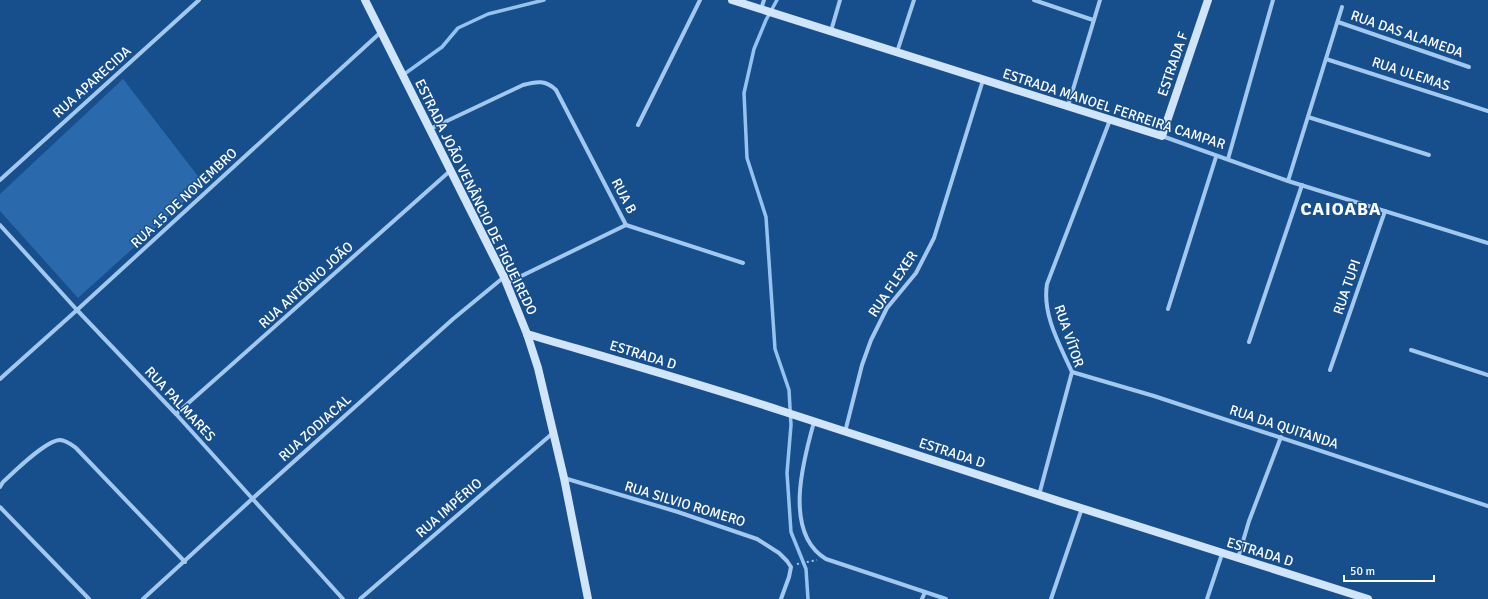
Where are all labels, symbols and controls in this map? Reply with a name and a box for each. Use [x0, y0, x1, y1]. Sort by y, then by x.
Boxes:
street label: RUA DAS ALAMEDA [1348, 7, 1466, 61]
street label: ESTRADA F [1154, 30, 1192, 98]
street label: RUA APARECIDA [49, 42, 135, 122]
street label: RUA ULEMAS [1370, 53, 1452, 95]
street label: ESTRADA MANOEL FERREIRA CAMPAR [1001, 65, 1227, 153]
street label: ESTRADA JOÃO VENÂNCIO DE FIGUEIREDO [411, 76, 541, 318]
street label: RUA 15 DE NOVEMBRO [127, 144, 241, 252]
street label: RUA B [608, 175, 640, 217]
district label: CAIOABA [1301, 198, 1381, 220]
street label: RUA ANTÔNIO JOÃO [255, 238, 357, 332]
street label: RUA FLEXER [865, 248, 921, 320]
street label: RUA TUPI [1330, 257, 1364, 317]
street label: RUA VÍTOR [1050, 302, 1088, 370]
street label: ESTRADA D [608, 337, 678, 373]
street label: RUA PALMARES [141, 363, 219, 445]
street label: RUA ZODIACAL [275, 391, 355, 465]
street label: RUA DA QUITANDA [1227, 401, 1341, 453]
street label: ESTRADA D [917, 434, 987, 472]
street label: RUA IMPÉRIO [412, 475, 486, 541]
street label: RUA SILVIO ROMERO [623, 478, 747, 530]
street label: ESTRADA D [1225, 534, 1295, 570]
scale bar [1344, 557, 1434, 583]
text: 50 m [1350, 564, 1375, 579]

